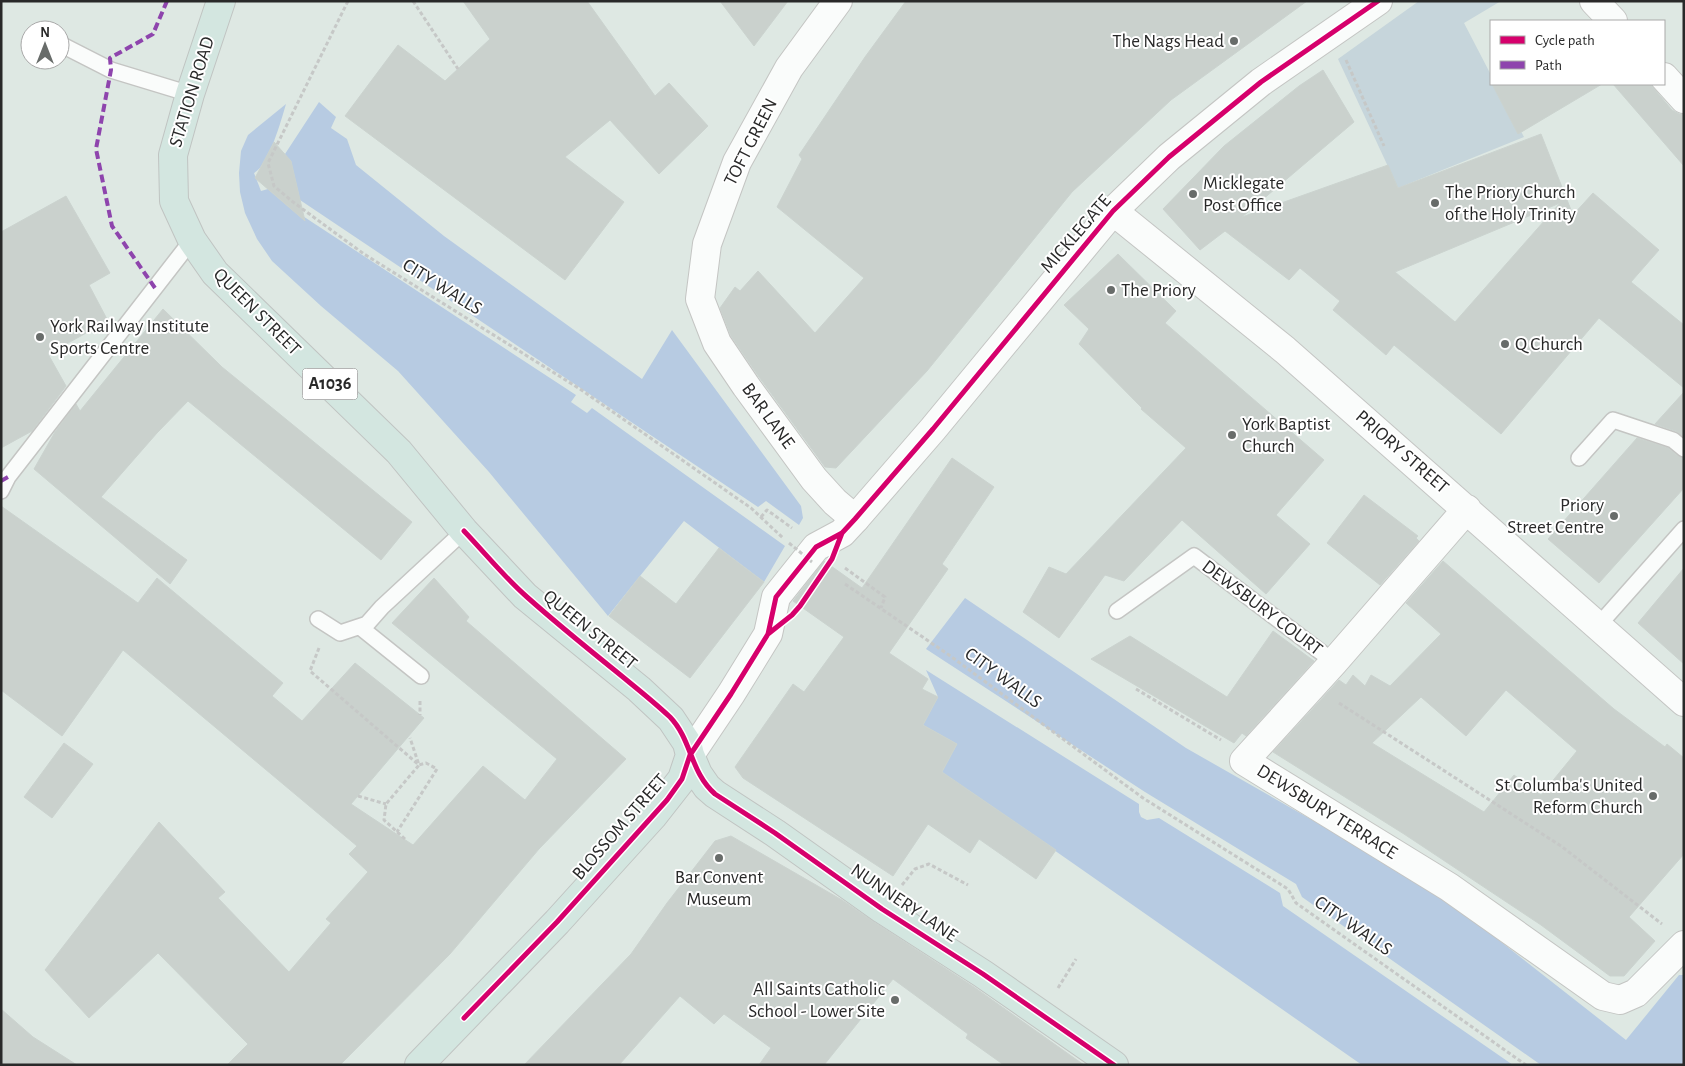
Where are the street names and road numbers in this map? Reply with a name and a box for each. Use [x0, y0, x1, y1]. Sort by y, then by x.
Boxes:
street label: STATION ROAD [166, 34, 218, 150]
street label: TOFT GREEN [721, 95, 781, 189]
street label: MICKLEGATE [1037, 191, 1115, 277]
street label: CITY WALLS [399, 255, 485, 319]
street label: QUEEN STREET [210, 265, 304, 359]
road number: A1036 [302, 368, 358, 399]
street label: BAR LANE [738, 380, 798, 452]
street label: PRIORY STREET [1352, 407, 1452, 497]
street label: DEWSBURY COURT [1198, 557, 1326, 659]
street label: QUEEN STREET [539, 587, 641, 673]
street label: CITY WALLS [961, 644, 1045, 712]
street label: DEWSBURY TERRACE [1253, 761, 1401, 863]
street label: BLOSSOM STREET [569, 770, 671, 884]
street label: NUNNERY LANE [847, 860, 961, 946]
street label: CITY WALLS [1311, 893, 1395, 959]

